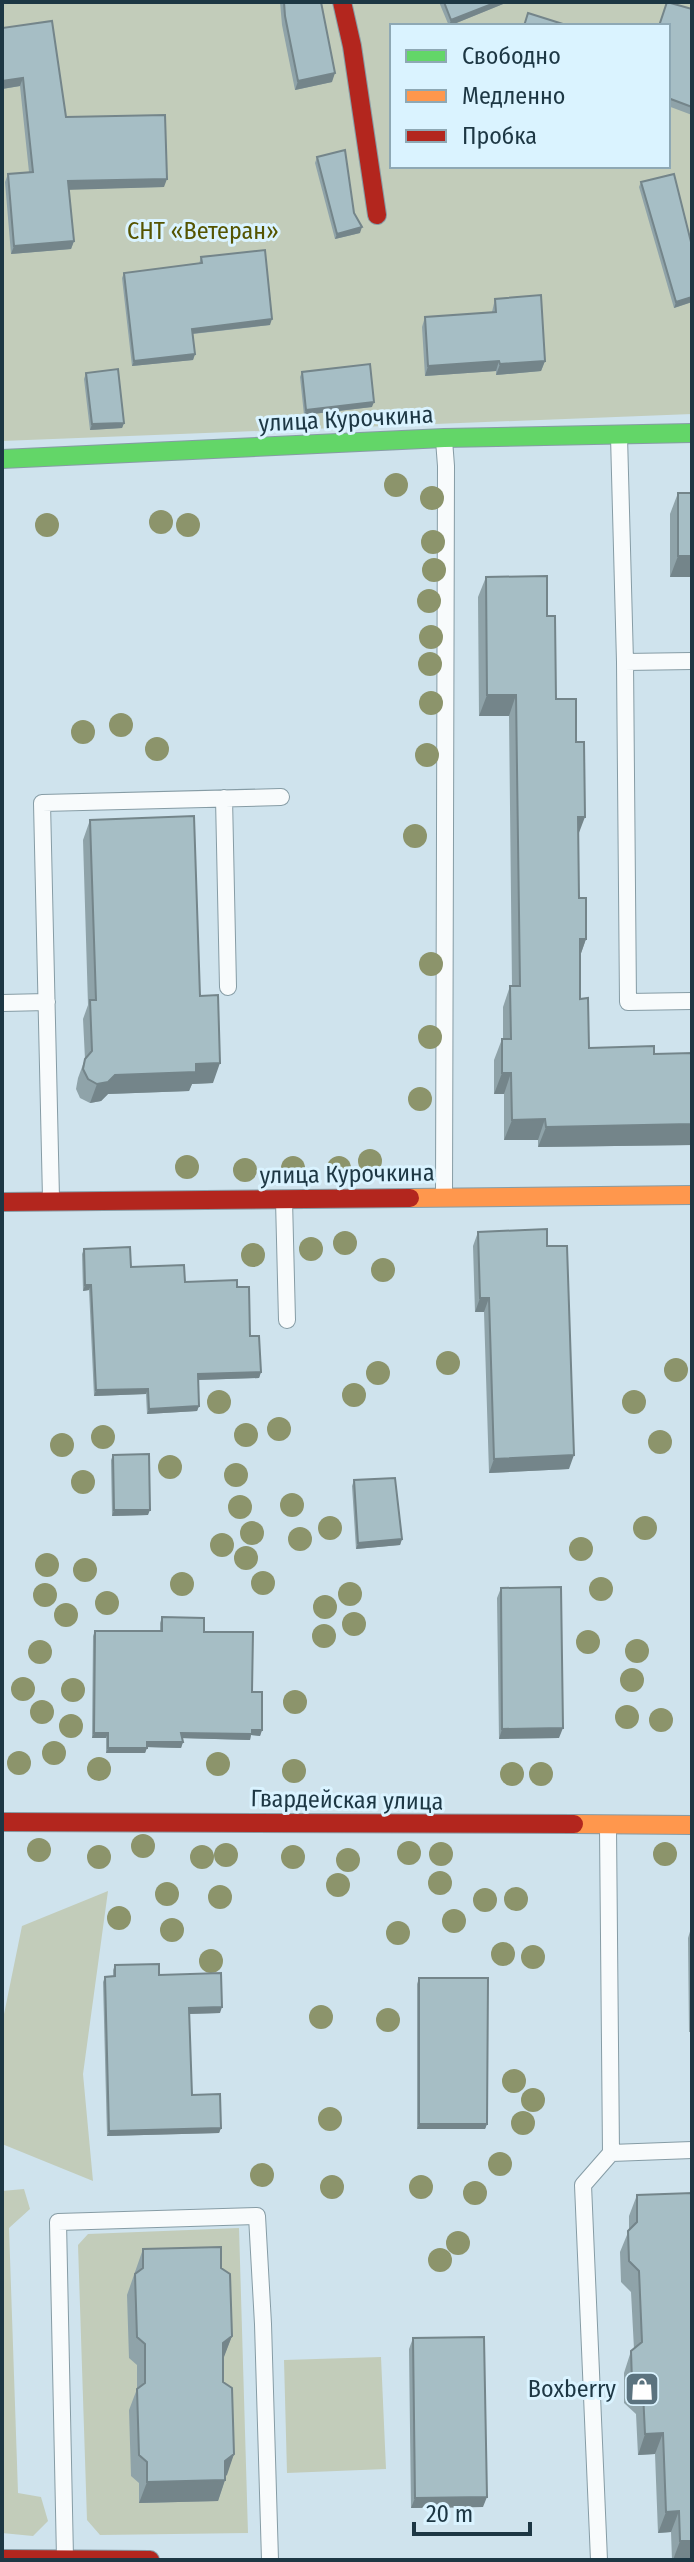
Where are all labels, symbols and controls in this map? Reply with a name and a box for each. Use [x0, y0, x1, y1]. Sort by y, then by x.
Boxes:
legend [390, 24, 670, 168]
text: Свободно [462, 42, 561, 70]
text: Медленно [462, 82, 565, 110]
text: Пробка [462, 122, 537, 150]
park label: СНТ «Ветеран» [127, 217, 279, 245]
street label: улица Курочкина [258, 400, 434, 438]
street label: улица Курочкина [259, 1158, 435, 1190]
street label: Гвардейская улица [250, 1784, 444, 1816]
shop icon: Boxberry [623, 2370, 661, 2408]
place label: Boxberry [528, 2375, 616, 2403]
scale bar [414, 2486, 530, 2536]
text: 20 m [426, 2500, 473, 2528]

